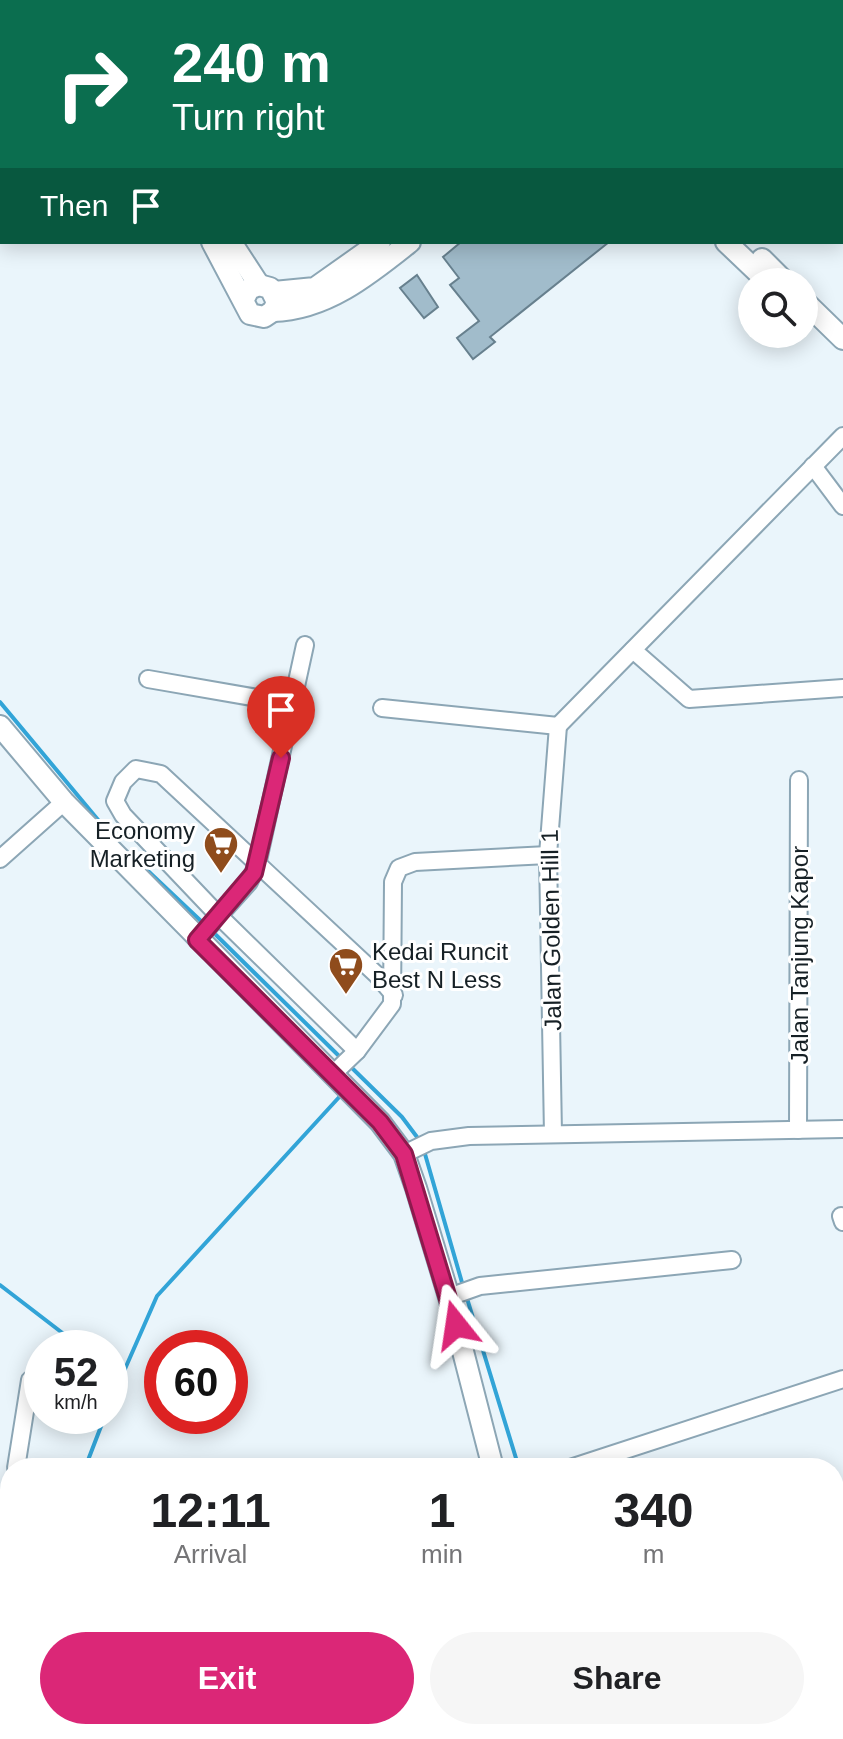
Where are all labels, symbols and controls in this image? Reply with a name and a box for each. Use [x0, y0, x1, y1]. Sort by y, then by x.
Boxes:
text: 240 m [172, 31, 331, 94]
icon: right [40, 32, 144, 136]
text: Turn right [172, 97, 325, 138]
icon: arrive [124, 184, 168, 228]
text: Then [40, 189, 108, 222]
map controls [738, 268, 818, 348]
button: search [738, 268, 818, 348]
pin [247, 676, 315, 758]
icon: arrive [259, 688, 303, 732]
place label: Economy Marketing [90, 817, 195, 872]
supermarket icon: Economy Marketing [202, 825, 240, 875]
street label: Jalan Golden Hill 1 [536, 829, 566, 1031]
street label: Jalan Tanjung Kapor [786, 846, 813, 1064]
place label: Kedai Runcit Best N Less [372, 938, 508, 993]
supermarket icon: Kedai Runcit Best N Less [327, 946, 365, 996]
position arrow [414, 1283, 498, 1367]
speed limit sign: 60 [144, 1330, 248, 1434]
text: 52 [54, 1350, 98, 1394]
text: km/h [54, 1391, 98, 1413]
text: 12:11 [150, 1484, 271, 1537]
text: 1 [429, 1484, 455, 1537]
text: 340 [613, 1484, 694, 1537]
text: Arrival [174, 1539, 247, 1569]
text: min [421, 1539, 463, 1569]
text: m [643, 1539, 664, 1569]
button: Exit [40, 1632, 414, 1724]
button: Share [430, 1632, 804, 1724]

